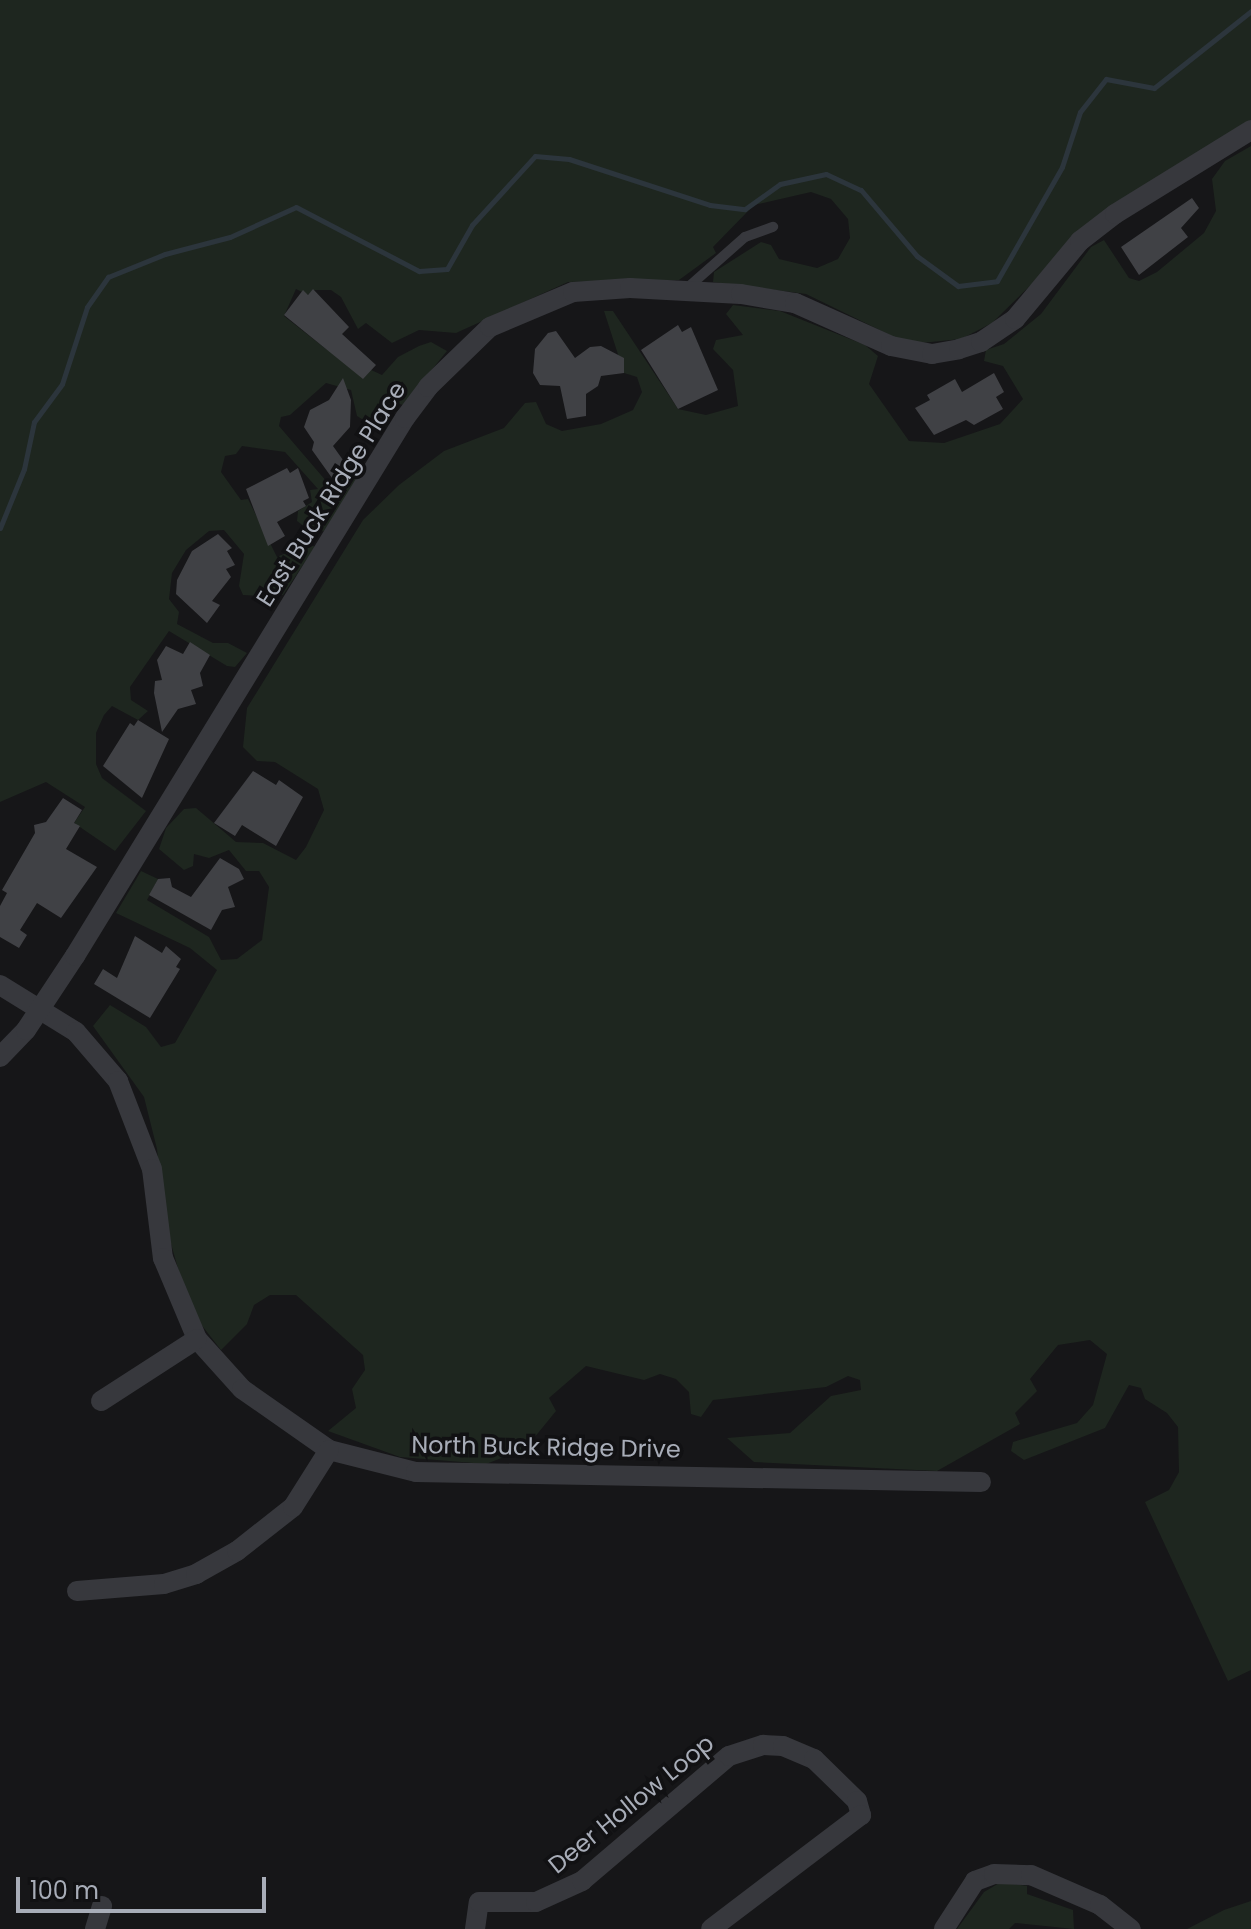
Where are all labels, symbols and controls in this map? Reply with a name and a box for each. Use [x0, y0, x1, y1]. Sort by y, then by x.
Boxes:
street label: East Buck Ridge Place [250, 376, 412, 612]
street label: North Buck Ridge Drive [411, 1430, 681, 1464]
street label: Deer Hollow Loop [542, 1728, 720, 1880]
scale bar [20, 1861, 270, 1911]
text: 100 m [30, 1874, 99, 1907]

